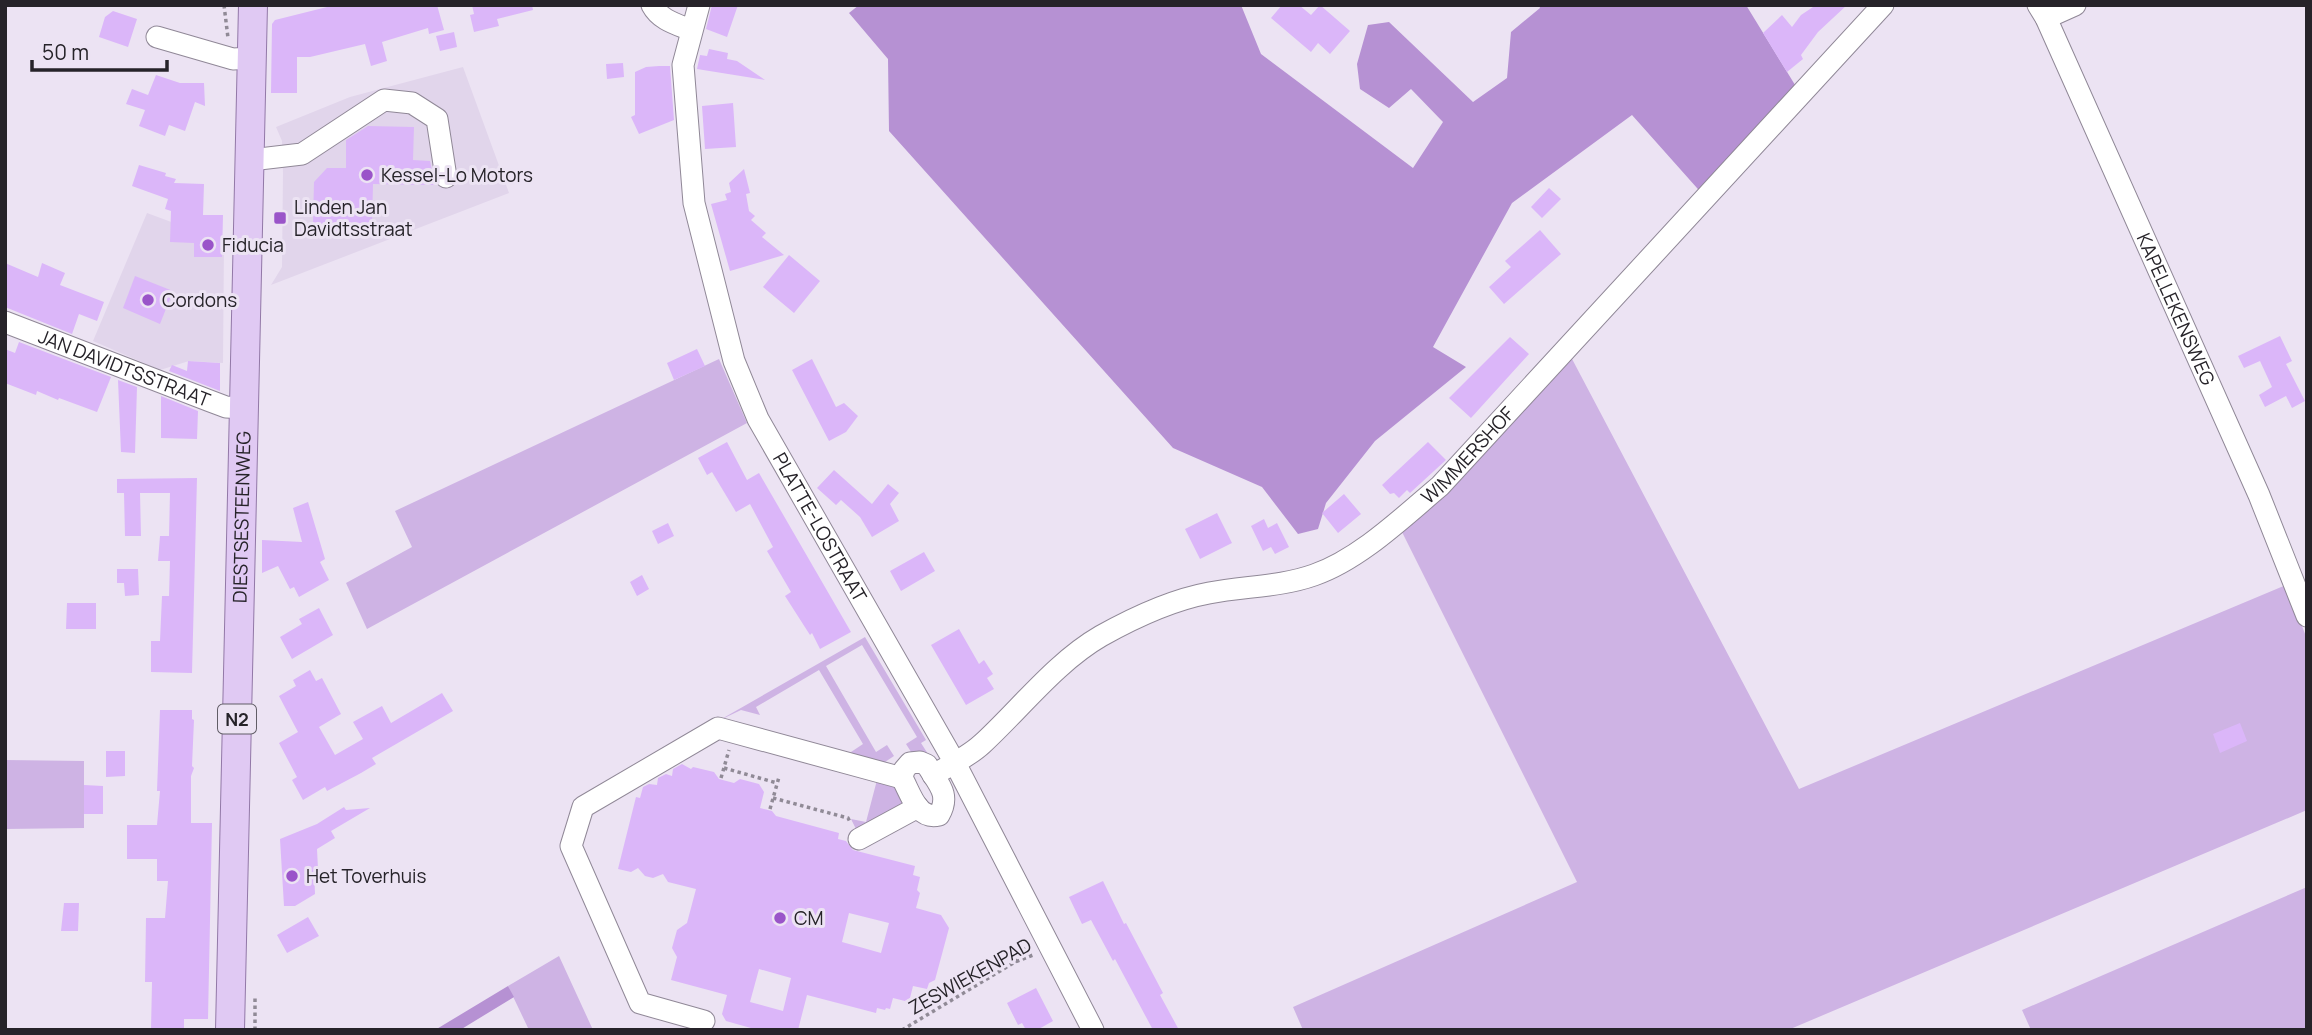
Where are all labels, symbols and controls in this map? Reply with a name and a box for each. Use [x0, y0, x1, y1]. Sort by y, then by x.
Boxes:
scale bar [32, 28, 166, 72]
text: 50 m [42, 38, 89, 66]
place label: Kessel-Lo Motors [381, 162, 533, 188]
marker: Kessel-Lo Motors [359, 167, 375, 183]
place label: Linden Jan Davidtsstraat [294, 194, 413, 242]
marker: Linden Jan Davidtsstraat [272, 210, 288, 226]
street label: KAPELLEKENSWEG [2131, 229, 2221, 389]
place label: Fiducia [222, 232, 284, 258]
marker: Fiducia [200, 237, 216, 253]
place label: Cordons [162, 287, 237, 313]
marker: Cordons [140, 292, 156, 308]
street label: JAN DAVIDTSSTRAAT [35, 323, 215, 413]
street label: WIMMERSHOF [1416, 401, 1520, 510]
street label: DIESTSESTEENWEG [227, 431, 256, 603]
street label: PLATTE-LOSTRAAT [767, 448, 873, 607]
road number: N2 [218, 704, 256, 734]
place label: Het Toverhuis [306, 863, 426, 889]
marker: Het Toverhuis [284, 868, 300, 884]
place label: CM [794, 905, 824, 931]
marker: CM [772, 910, 788, 926]
street label: ZESWIEKENPAD [904, 931, 1036, 1021]

